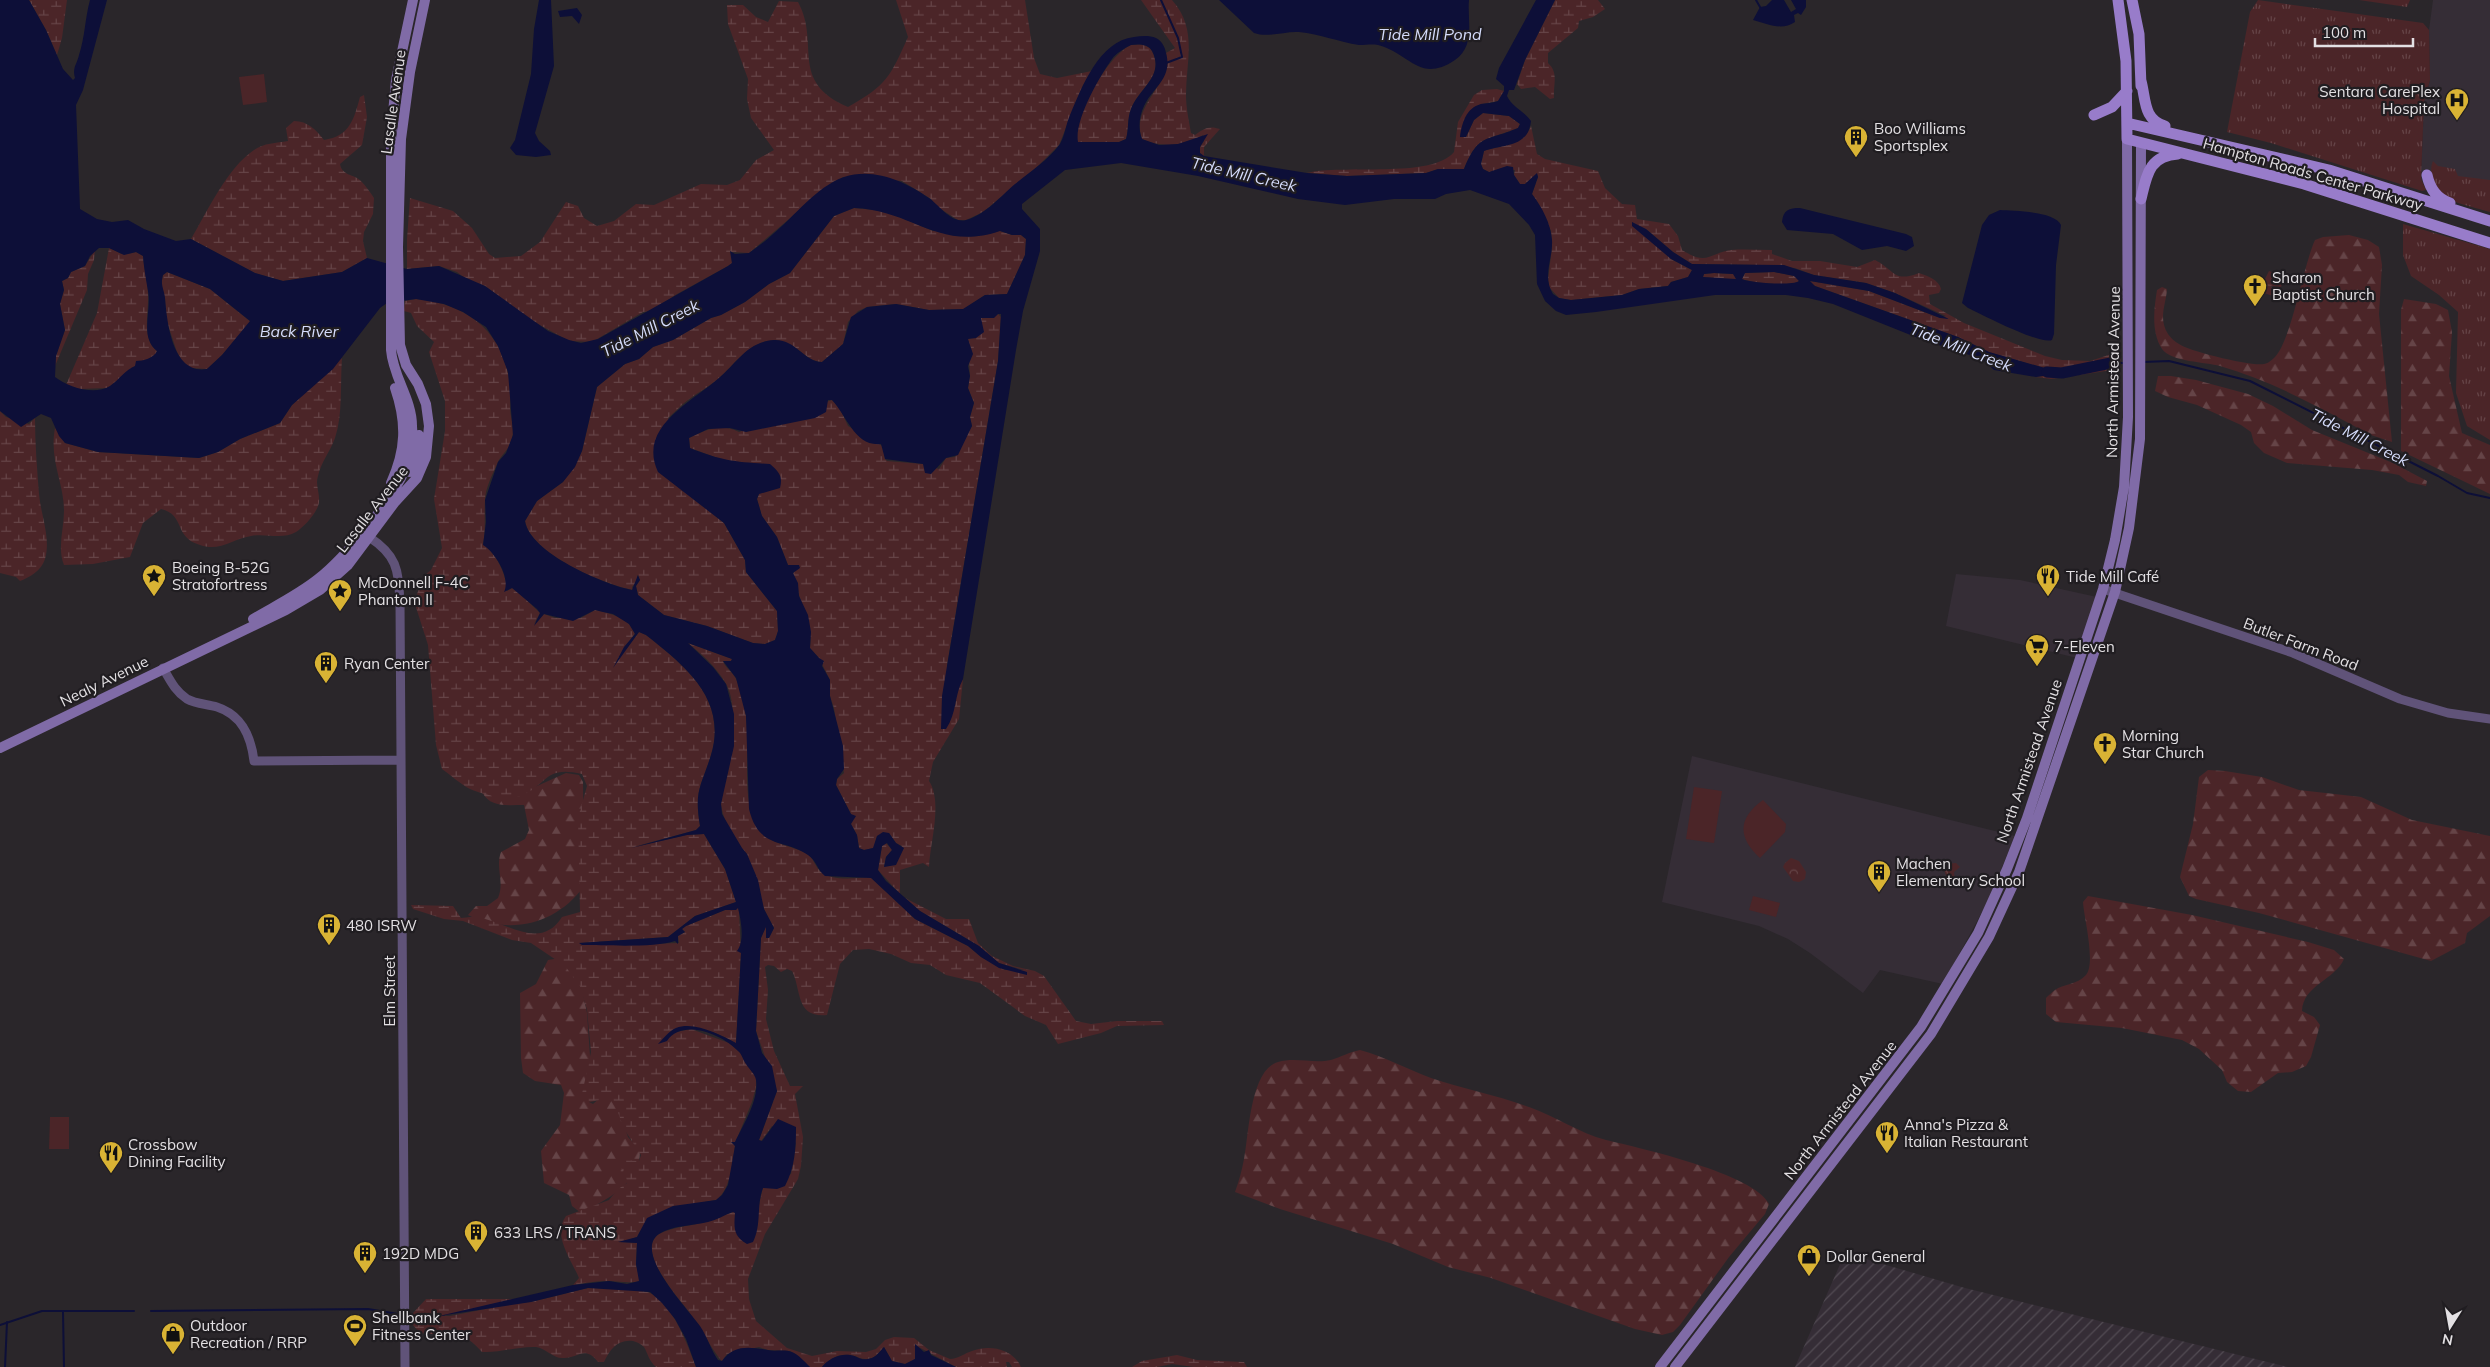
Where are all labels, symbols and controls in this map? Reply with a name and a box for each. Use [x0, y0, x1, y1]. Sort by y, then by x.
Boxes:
scale bar [2315, 15, 2412, 47]
text: 100 m [2322, 23, 2366, 42]
water label: Tide Mill Pond [1378, 24, 1482, 44]
street label: Lasalle Avenue [376, 49, 410, 155]
place label: Sentara CarePlex Hospital [2319, 82, 2440, 118]
hospital icon: Sentara CarePlex Hospital [2444, 87, 2470, 121]
place label: Boo Williams Sportsplex [1874, 119, 1966, 155]
building icon: Boo Williams Sportsplex [1843, 124, 1869, 158]
street label: Hampton Roads Center Parkway [2201, 133, 2425, 215]
water label: Tide Mill Creek [1189, 152, 1299, 196]
place label: Sharon Baptist Church [2272, 268, 2375, 304]
church icon: Sharon Baptist Church [2242, 273, 2268, 307]
street label: North Armistead Avenue [2102, 286, 2124, 458]
water label: Tide Mill Creek [598, 294, 703, 361]
water label: Tide Mill Creek [1907, 318, 2016, 376]
water label: Back River [260, 321, 339, 341]
water label: Tide Mill Creek [2308, 404, 2413, 471]
street label: Lasalle Avenue [332, 462, 412, 556]
place label: Boeing B-52G Stratofortress [172, 558, 270, 594]
place icon: Boeing B-52G Stratofortress [141, 563, 167, 597]
restaurant icon: Tide Mill Café [2035, 563, 2061, 597]
place label: Tide Mill Café [2066, 567, 2159, 586]
place label: McDonnell F-4C Phantom II [358, 573, 469, 609]
place icon: McDonnell F-4C Phantom II [327, 578, 353, 612]
street label: Butler Farm Road [2241, 613, 2361, 675]
supermarket icon: 7-Eleven [2024, 633, 2050, 667]
place label: 7-Eleven [2054, 637, 2115, 656]
building icon: Ryan Center [313, 650, 339, 684]
street label: Nealy Avenue [57, 651, 151, 711]
place label: Ryan Center [344, 654, 430, 673]
street label: North Armistead Avenue [1992, 677, 2066, 845]
place label: Morning Star Church [2122, 726, 2204, 762]
church icon: Morning Star Church [2092, 731, 2118, 765]
place label: Machen Elementary School [1896, 854, 2025, 890]
building icon: Machen Elementary School [1866, 859, 1892, 893]
building icon: 480 ISRW [316, 912, 342, 946]
place label: 480 ISRW [346, 916, 417, 935]
street label: Elm Street [380, 956, 399, 1026]
street label: North Armistead Avenue [1780, 1037, 1900, 1183]
place label: Anna's Pizza & Italian Restaurant [1904, 1115, 2028, 1151]
restaurant icon: Anna's Pizza & Italian Restaurant [1874, 1120, 1900, 1154]
place label: Crossbow Dining Facility [128, 1135, 225, 1171]
restaurant icon: Crossbow Dining Facility [98, 1140, 124, 1174]
building icon: 633 LRS / TRANS [463, 1219, 489, 1253]
place label: 633 LRS / TRANS [494, 1223, 616, 1242]
building icon: 192D MDG [352, 1240, 378, 1274]
shop icon: Dollar General [1796, 1243, 1822, 1277]
place label: 192D MDG [382, 1244, 459, 1263]
place label: Dollar General [1826, 1247, 1925, 1266]
north arrow [2425, 1302, 2475, 1352]
place label: Shellbank Fitness Center [372, 1308, 471, 1344]
sports icon: Shellbank Fitness Center [342, 1313, 368, 1347]
place label: Outdoor Recreation / RRP [190, 1316, 307, 1352]
shop icon: Outdoor Recreation / RRP [160, 1321, 186, 1355]
text: N [2441, 1330, 2454, 1350]

